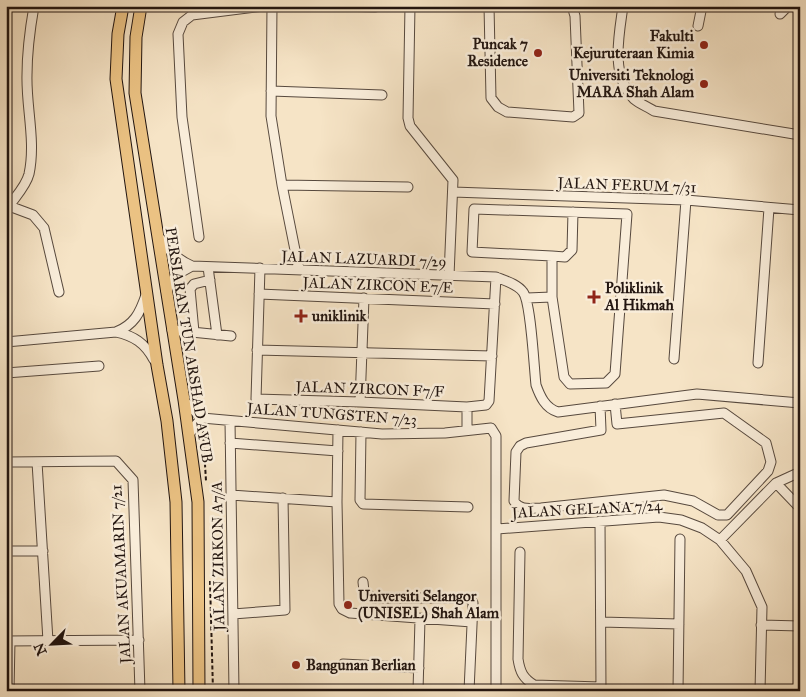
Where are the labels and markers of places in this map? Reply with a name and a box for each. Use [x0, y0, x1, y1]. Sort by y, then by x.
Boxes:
place label: Fakulti Kejuruteraan Kimia [573, 27, 695, 63]
place label: Puncak 7 Residence [467, 35, 529, 70]
marker: Fakulti Kejuruteraan Kimia [698, 39, 710, 51]
marker: Puncak 7 Residence [532, 47, 544, 59]
place label: Universiti Teknologi MARA Shah Alam [569, 66, 695, 101]
marker: Universiti Teknologi MARA Shah Alam [698, 78, 710, 90]
place label: Poliklinik Al Hikmah [604, 279, 674, 314]
marker: Poliklinik Al Hikmah [587, 290, 601, 304]
place label: uniklinik [311, 307, 368, 325]
marker: uniklinik [294, 309, 308, 323]
place label: Universiti Selangor (UNISEL) Shah Alam [358, 587, 499, 623]
marker: Universiti Selangor (UNISEL) Shah Alam [342, 599, 354, 611]
place label: Bangunan Berlian [306, 656, 417, 675]
marker: Bangunan Berlian [290, 659, 302, 671]

